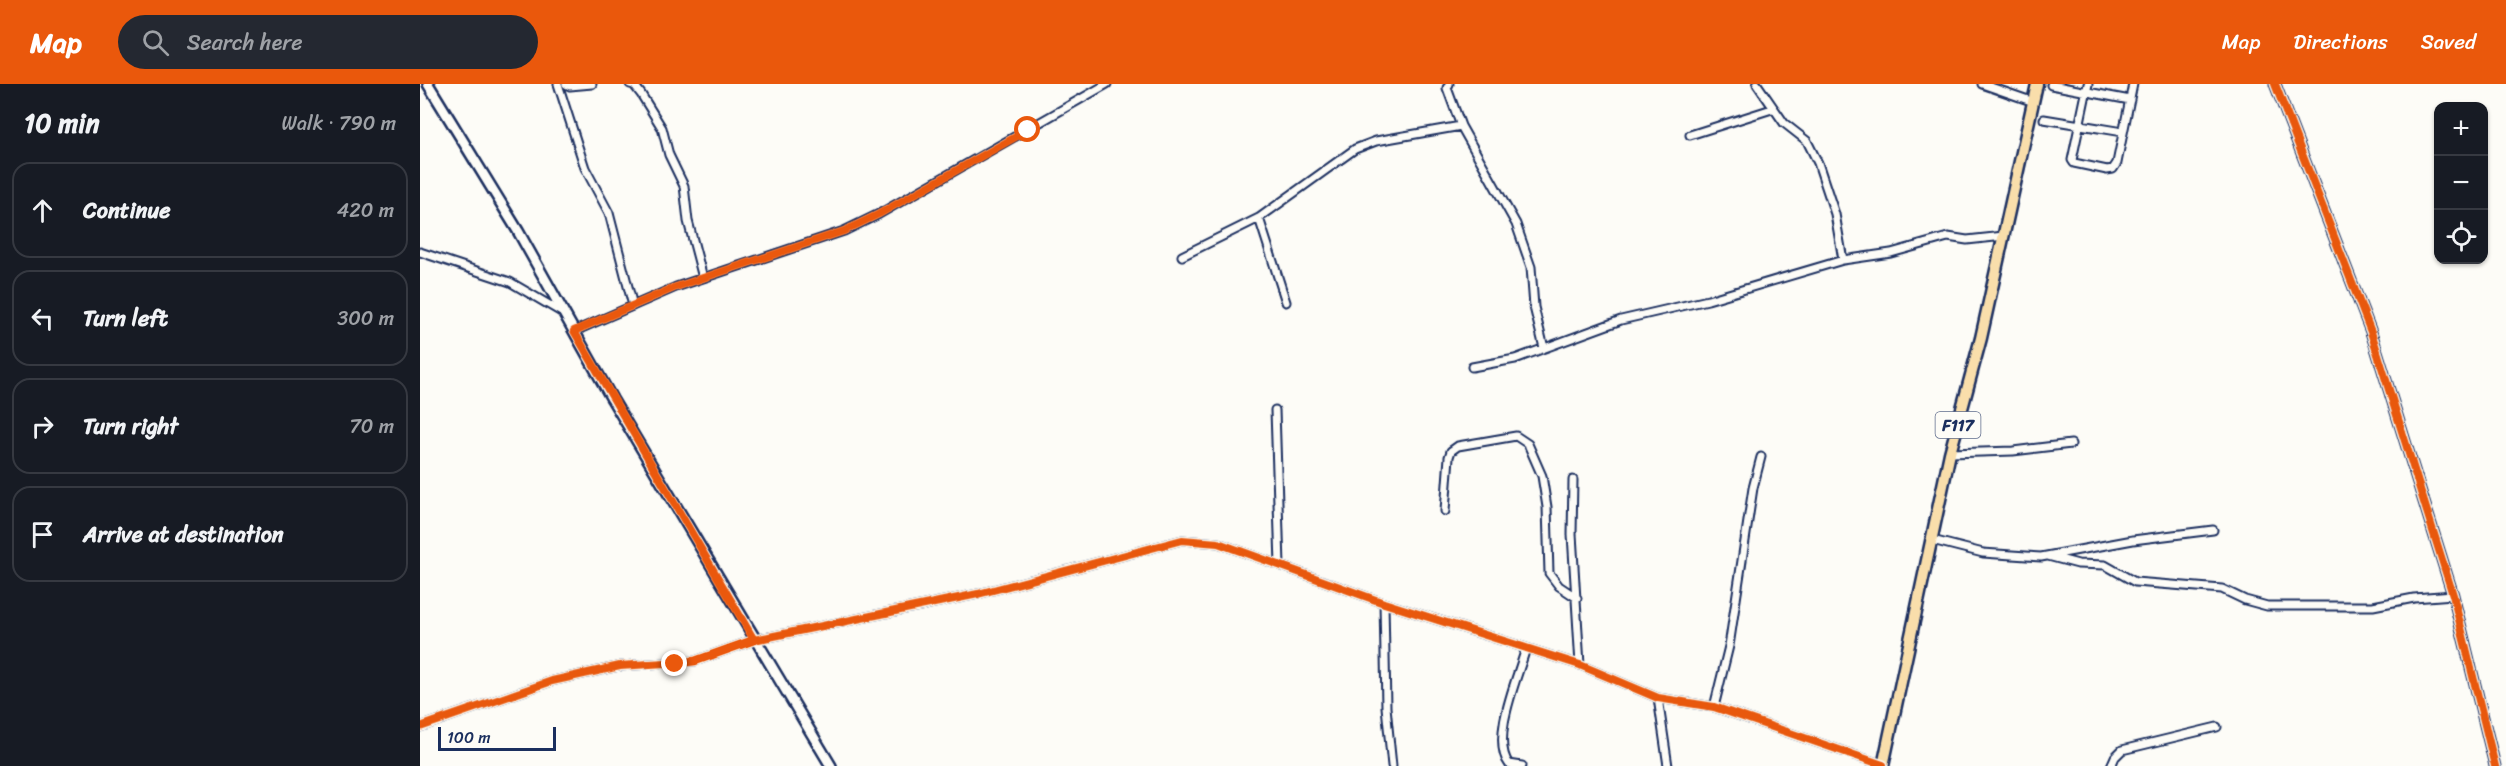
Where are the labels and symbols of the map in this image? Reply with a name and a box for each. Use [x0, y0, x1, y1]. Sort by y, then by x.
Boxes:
route start [1014, 116, 1040, 142]
road number: F117 [1936, 412, 1980, 438]
route end [661, 650, 687, 676]
scale bar [438, 724, 556, 752]

